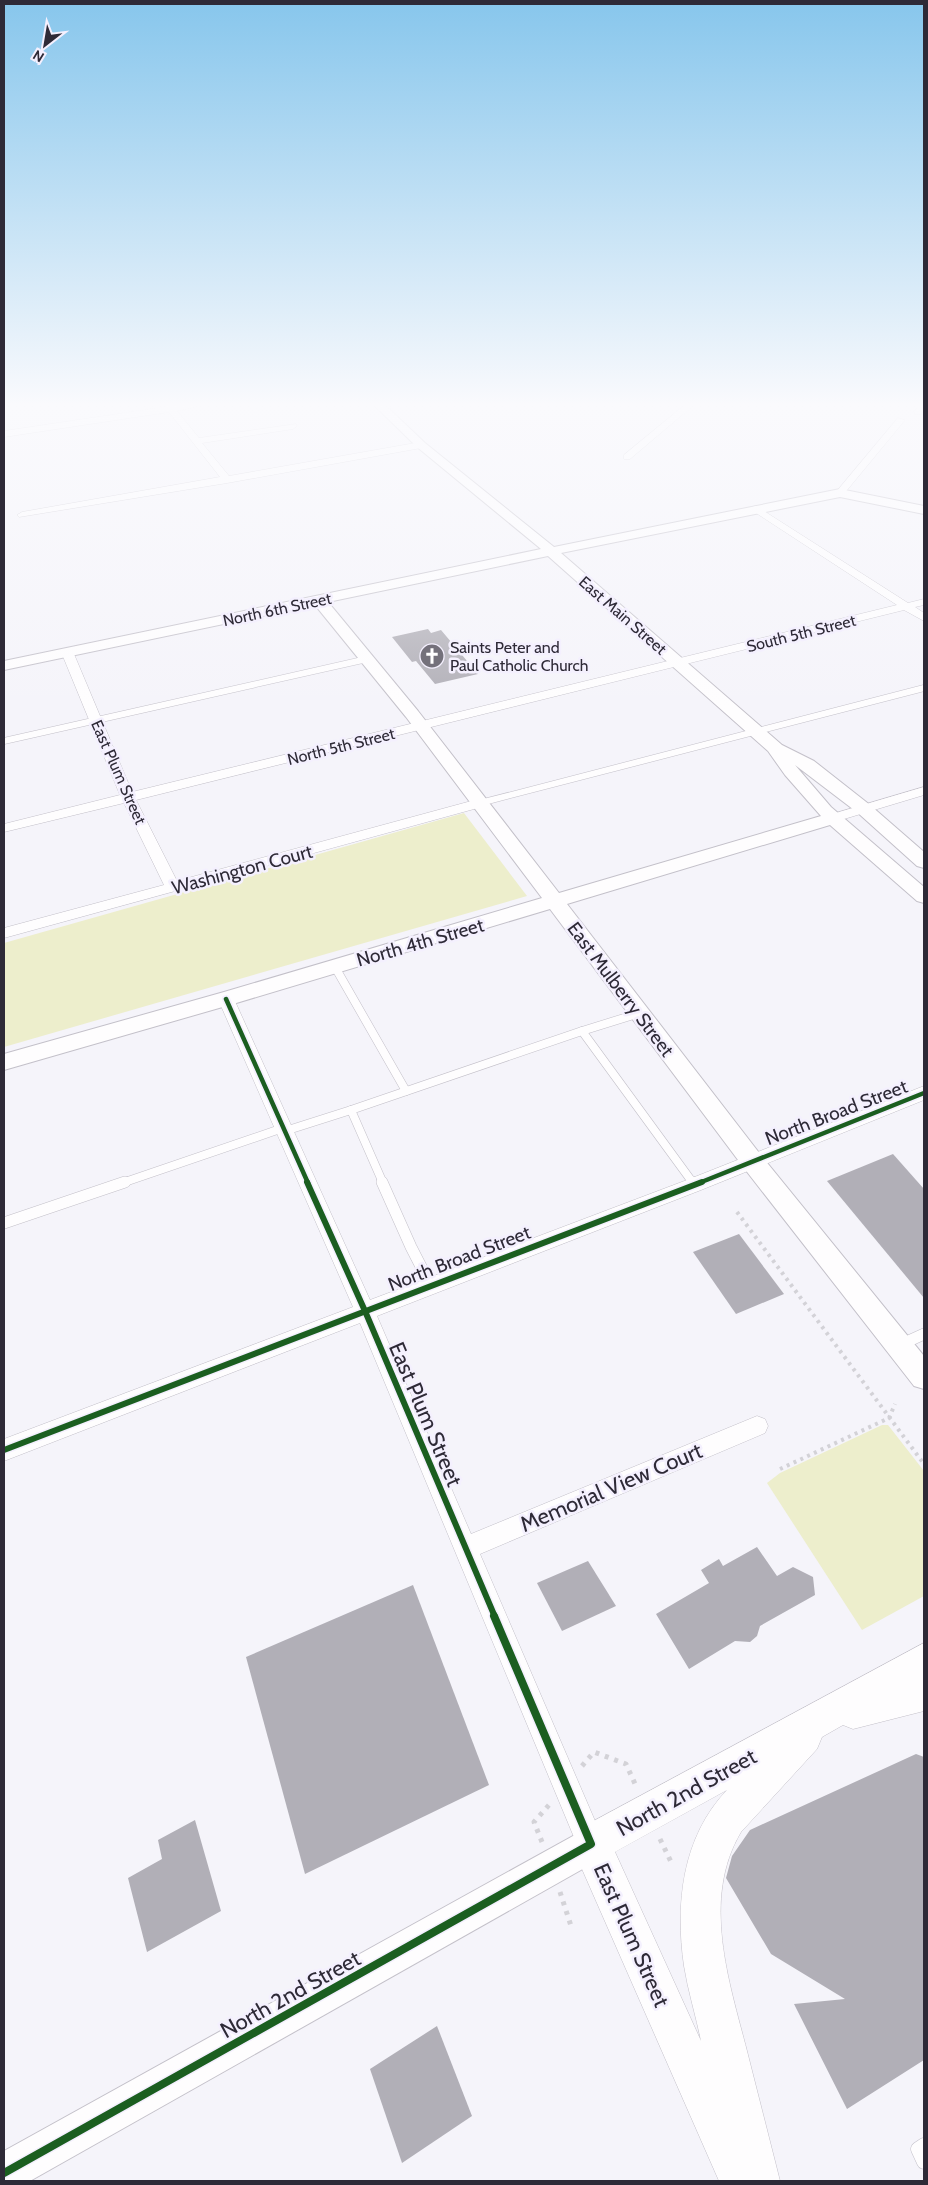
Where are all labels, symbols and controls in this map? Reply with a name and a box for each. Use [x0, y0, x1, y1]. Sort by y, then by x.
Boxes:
north arrow [20, 20, 70, 70]
text: N [29, 46, 47, 66]
street label: East Main Street [575, 572, 671, 659]
street label: North 6th Street [221, 589, 334, 630]
street label: South 5th Street [745, 611, 858, 656]
place label: Saints Peter and Paul Catholic Church [450, 638, 588, 675]
church icon: Saints Peter and Paul Catholic Church [419, 643, 445, 669]
street label: East Plum Street [87, 717, 150, 828]
street label: North 5th Street [285, 724, 397, 769]
street label: Washington Court [169, 840, 315, 899]
street label: North 4th Street [354, 913, 487, 972]
street label: East Mulberry Street [562, 917, 679, 1062]
street label: North Broad Street [762, 1075, 911, 1150]
street label: North Broad Street [385, 1221, 534, 1296]
street label: East Plum Street [383, 1338, 468, 1491]
street label: Memorial View Court [516, 1437, 707, 1538]
street label: North 2nd Street [611, 1743, 762, 1842]
street label: East Plum Street [588, 1859, 675, 2012]
street label: North 2nd Street [215, 1945, 366, 2044]

